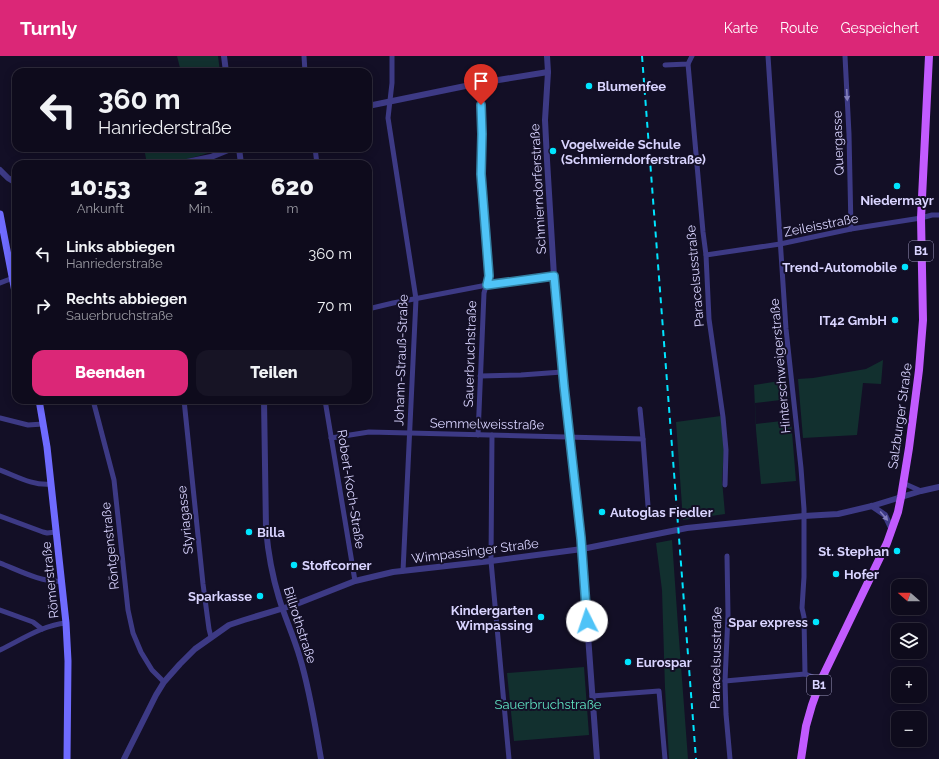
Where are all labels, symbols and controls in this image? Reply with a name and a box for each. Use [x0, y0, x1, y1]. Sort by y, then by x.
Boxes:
text: Turnly [20, 17, 77, 39]
text: Karte [724, 20, 758, 36]
text: Route [780, 20, 818, 36]
text: Gespeichert [840, 20, 919, 36]
pin [464, 64, 498, 105]
icon: arrive [470, 70, 492, 92]
place label: Blumenfee [597, 79, 666, 94]
marker: Blumenfee [584, 81, 594, 91]
text: 360 m [98, 83, 181, 116]
icon: left [32, 84, 84, 136]
one-way arrow [843, 89, 850, 101]
street label: Quergasse [829, 110, 847, 176]
text: Hanriederstraße [98, 117, 232, 138]
street label: Schmierndorferstraße [527, 123, 549, 255]
place label: Vogelweide Schule (Schmierndorferstraße) [561, 137, 706, 167]
marker: Vogelweide Schule (Schmierndorferstraße) [548, 146, 558, 156]
text: 10:53 [70, 172, 131, 201]
text: 2 [194, 172, 208, 201]
text: 620 [271, 172, 314, 201]
marker: Niedermayr [892, 181, 902, 191]
place label: Niedermayr [860, 193, 934, 208]
text: Ankunft [77, 201, 124, 216]
text: Min. [189, 201, 213, 216]
text: m [286, 201, 298, 216]
street label: Zeileisstraße [782, 210, 860, 240]
street label: Paracelsusstraße [683, 224, 707, 328]
text: Links abbiegen [66, 238, 175, 256]
road number: B1 [909, 241, 933, 261]
icon: left [32, 243, 54, 265]
text: 360 m [308, 245, 352, 263]
text: Hanriederstraße [66, 256, 163, 271]
place label: Trend-Automobile [782, 260, 897, 275]
marker: Trend-Automobile [900, 262, 910, 272]
text: Rechts abbiegen [66, 290, 187, 308]
street label: Johann-Strauß-Straße [391, 293, 411, 426]
icon: right [32, 295, 54, 317]
text: 70 m [317, 297, 352, 315]
street label: Hinterschweigerstraße [767, 298, 793, 434]
street label: Sauerbruchstraße [461, 300, 479, 408]
text: Sauerbruchstraße [66, 308, 173, 323]
place label: IT42 GmbH [819, 313, 887, 328]
marker: IT42 GmbH [890, 315, 900, 325]
button: Beenden [32, 350, 188, 396]
button: Teilen [196, 350, 352, 396]
street label: Salzburger Straße [885, 362, 915, 470]
street label: Semmelweisstraße [430, 416, 545, 433]
street label: Robert-Koch-Straße [334, 428, 368, 550]
street label: Styriagasse [174, 485, 196, 555]
street label: Röntgenstraße [98, 501, 122, 591]
place label: Autoglas Fiedler [610, 505, 713, 520]
marker: Autoglas Fiedler [597, 507, 607, 517]
one-way arrow [879, 511, 888, 521]
place label: Billa [257, 525, 285, 540]
marker: Billa [244, 527, 254, 537]
street label: Wimpassinger Straße [410, 536, 540, 566]
street label: Römerstraße [38, 540, 61, 619]
place label: St. Stephan [818, 544, 889, 559]
marker: St. Stephan [892, 546, 902, 556]
place label: Stoffcorner [302, 558, 372, 573]
marker: Stoffcorner [289, 560, 299, 570]
place label: Hofer [844, 567, 879, 582]
marker: Hofer [831, 569, 841, 579]
north arrow [891, 579, 927, 615]
map controls [891, 579, 927, 747]
street label: Billrothstraße [281, 585, 320, 665]
place label: Sparkasse [188, 589, 252, 604]
marker: Sparkasse [255, 591, 265, 601]
position arrow [566, 600, 608, 642]
place label: Kindergarten Wimpassing [451, 603, 533, 633]
street label: Paracelsusstraße [708, 606, 724, 709]
marker: Kindergarten Wimpassing [536, 612, 546, 622]
place label: Spar express [728, 615, 809, 630]
marker: Spar express [811, 617, 821, 627]
button: layers [891, 623, 927, 659]
place label: Eurospar [636, 655, 692, 670]
marker: Eurospar [623, 657, 633, 667]
button: + [891, 667, 927, 703]
road number: B1 [807, 675, 831, 695]
park label: Sauerbruchstraße [495, 697, 602, 712]
button: − [891, 711, 927, 747]

